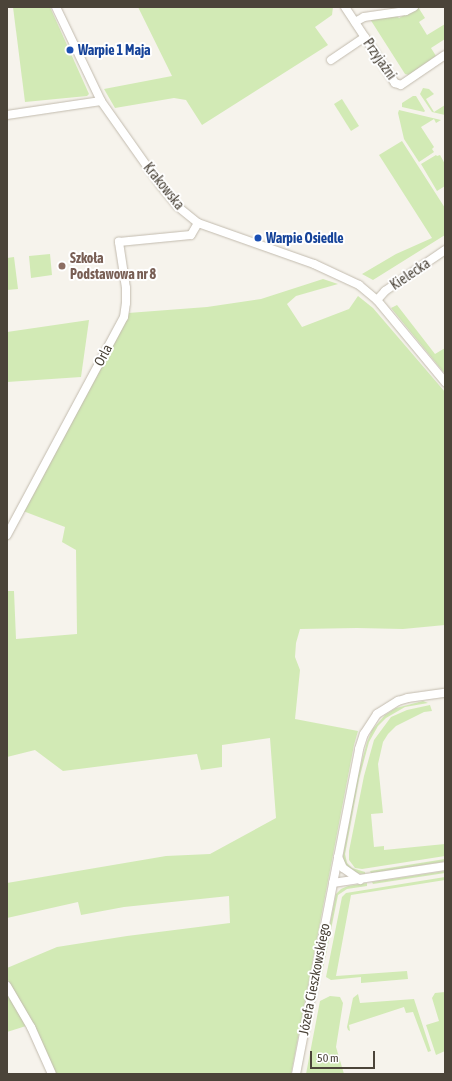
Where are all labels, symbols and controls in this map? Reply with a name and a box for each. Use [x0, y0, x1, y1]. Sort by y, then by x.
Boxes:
street label: Przyjaźni [360, 35, 400, 83]
place label: Warpie 1 Maja [78, 42, 151, 58]
marker: Warpie 1 Maja [65, 45, 75, 55]
street label: Krakowska [140, 159, 188, 213]
place label: Warpie Osiedle [266, 230, 344, 246]
marker: Warpie Osiedle [253, 233, 263, 243]
place label: Szkoła Podstawowa nr 8 [70, 250, 156, 282]
street label: Kielecka [387, 255, 433, 293]
marker: Szkoła Podstawowa nr 8 [57, 261, 67, 271]
street label: Orla [90, 341, 116, 369]
street label: Józefa Cieszkowskiego [295, 922, 333, 1036]
scale bar [312, 1043, 377, 1069]
text: 50 m [317, 1051, 339, 1065]

